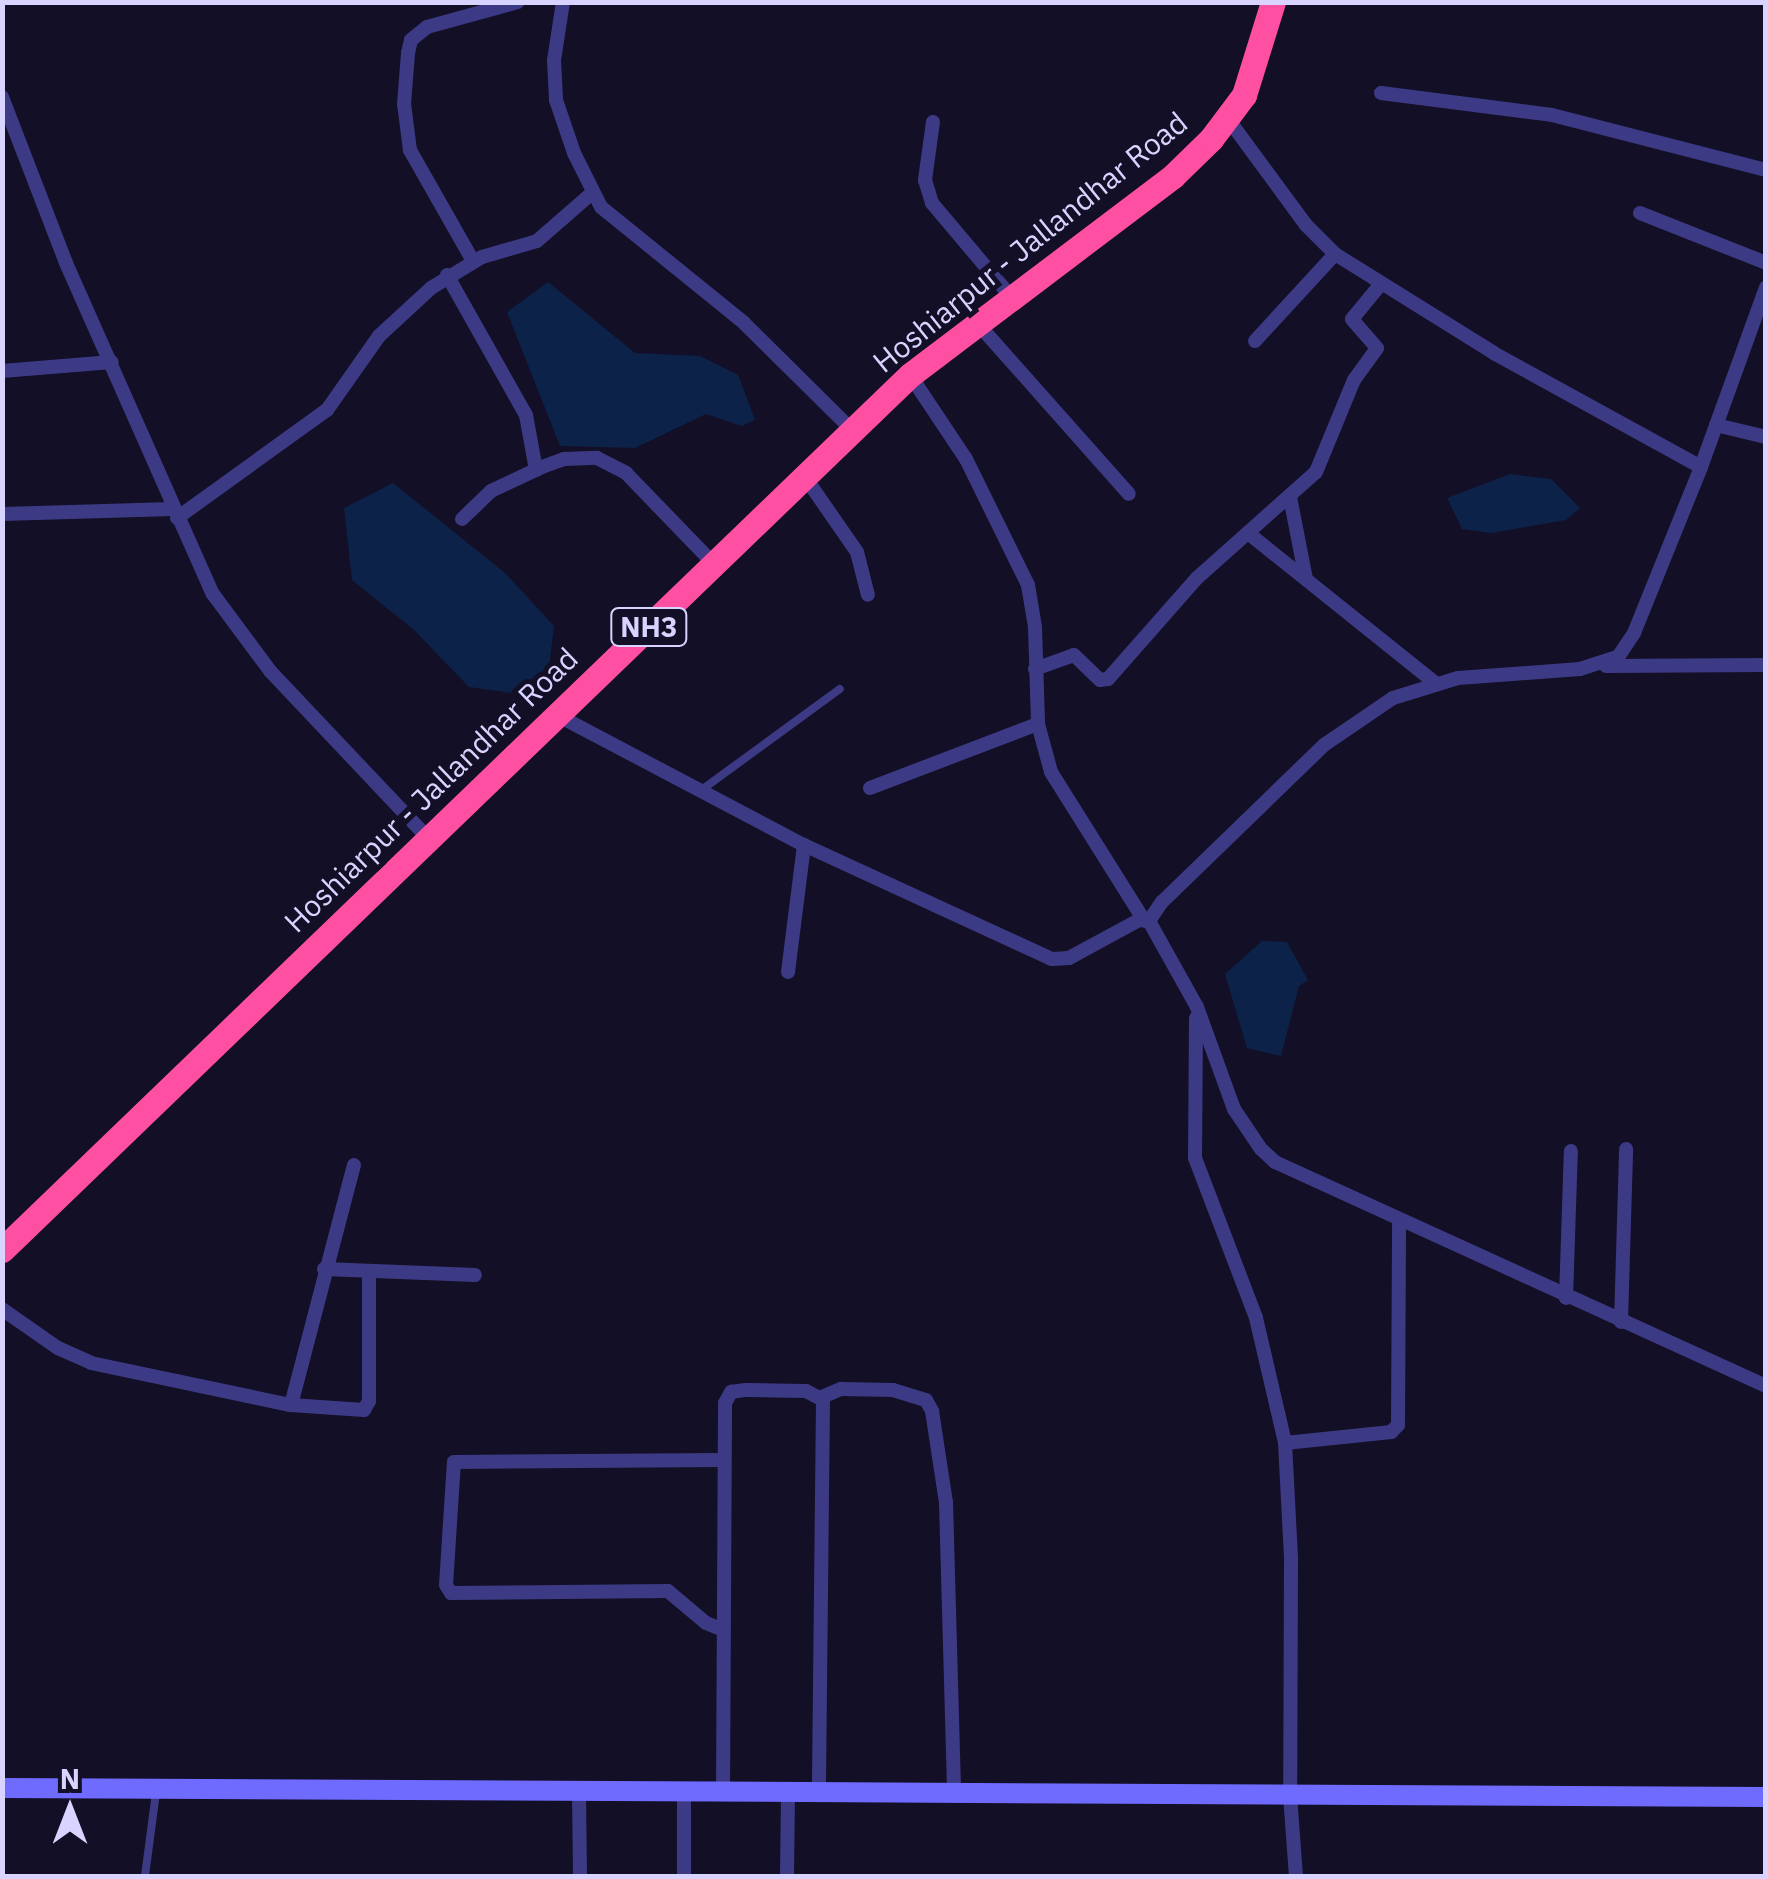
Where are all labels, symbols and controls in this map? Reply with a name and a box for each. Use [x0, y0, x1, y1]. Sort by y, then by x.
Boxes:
street label: Hoshiarpur - Jallandhar Road [866, 104, 1194, 380]
road number: NH3 [609, 604, 689, 650]
street label: Hoshiarpur - Jallandhar Road [277, 640, 585, 940]
north arrow [20, 1759, 120, 1859]
text: N [60, 1760, 80, 1797]

